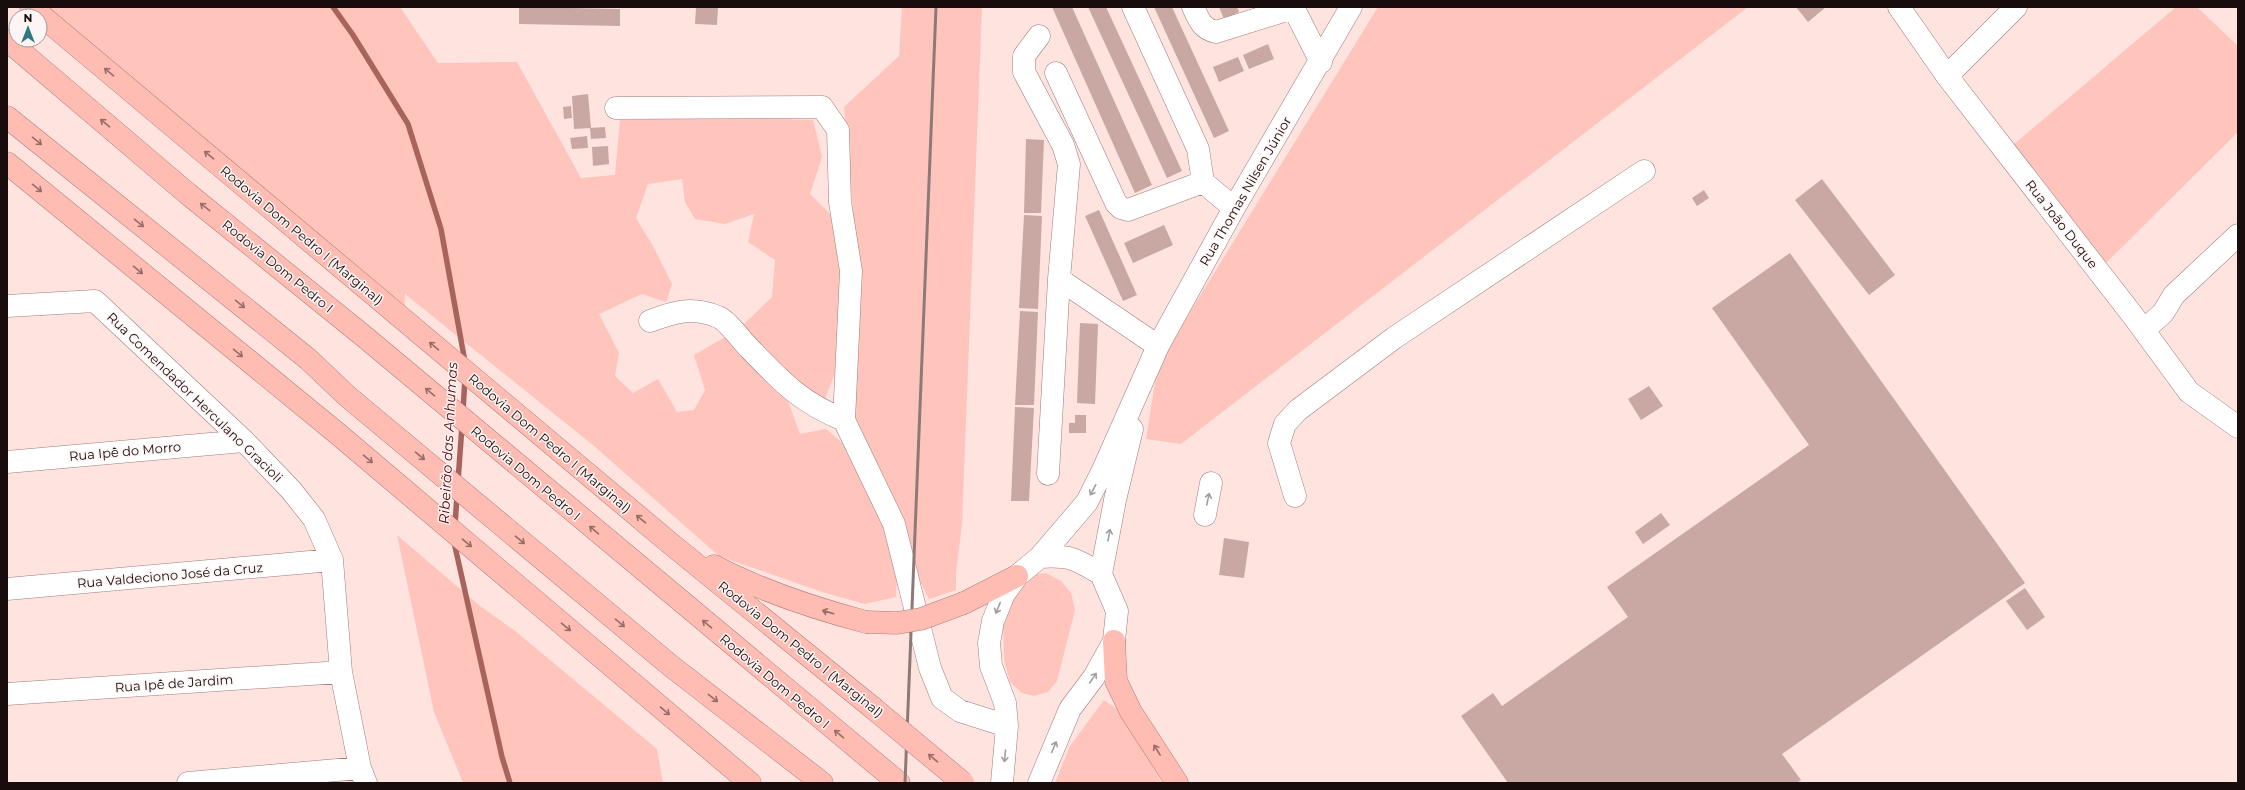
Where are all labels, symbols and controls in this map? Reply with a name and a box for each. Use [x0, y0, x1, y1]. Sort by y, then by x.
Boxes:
north arrow [8, 8, 48, 48]
text: N [24, 11, 32, 25]
one-way arrow [103, 67, 114, 76]
street label: Rua Thomas Nilsen Júnior [1196, 114, 1294, 268]
one-way arrow [100, 119, 111, 128]
one-way arrow [32, 137, 43, 146]
one-way arrow [203, 151, 214, 160]
street label: Rodovia Dom Pedro I (Marginal) [217, 162, 387, 308]
street label: Rua João Duque [2022, 177, 2102, 272]
one-way arrow [32, 184, 43, 192]
one-way arrow [199, 203, 210, 211]
street label: Rodovia Dom Pedro I [219, 216, 337, 316]
one-way arrow [133, 218, 144, 227]
one-way arrow [132, 266, 143, 275]
one-way arrow [235, 300, 246, 309]
street label: Rua Comendador Herculano Gracioli [104, 309, 286, 485]
one-way arrow [429, 342, 439, 351]
one-way arrow [233, 348, 244, 357]
water label: Ribeirão das Anhumas [435, 361, 461, 524]
street label: Rodovia Dom Pedro I (Marginal) [465, 370, 635, 516]
one-way arrow [425, 387, 436, 396]
street label: Rodovia Dom Pedro I [468, 423, 584, 523]
street label: Rua Ipê do Morro [68, 438, 182, 464]
one-way arrow [414, 452, 425, 461]
one-way arrow [362, 455, 373, 464]
one-way arrow [1089, 484, 1096, 496]
one-way arrow [1205, 492, 1213, 505]
one-way arrow [636, 515, 647, 524]
one-way arrow [589, 525, 599, 534]
one-way arrow [1105, 529, 1113, 542]
one-way arrow [514, 535, 525, 544]
one-way arrow [461, 539, 472, 548]
street label: Rua Valdeciono José da Cruz [76, 559, 264, 591]
street label: Rodovia Dom Pedro I (Marginal) [715, 578, 887, 720]
one-way arrow [994, 602, 1002, 614]
one-way arrow [822, 608, 835, 615]
one-way arrow [614, 618, 625, 627]
one-way arrow [701, 620, 712, 628]
one-way arrow [561, 623, 571, 632]
street label: Rodovia Dom Pedro I [717, 631, 833, 731]
street label: Rua Ipê de Jardim [114, 671, 234, 695]
one-way arrow [1089, 673, 1097, 684]
one-way arrow [707, 694, 718, 703]
one-way arrow [660, 707, 671, 716]
one-way arrow [834, 729, 845, 738]
one-way arrow [1051, 742, 1058, 754]
one-way arrow [1153, 745, 1161, 756]
one-way arrow [1001, 749, 1008, 762]
one-way arrow [927, 753, 938, 762]

